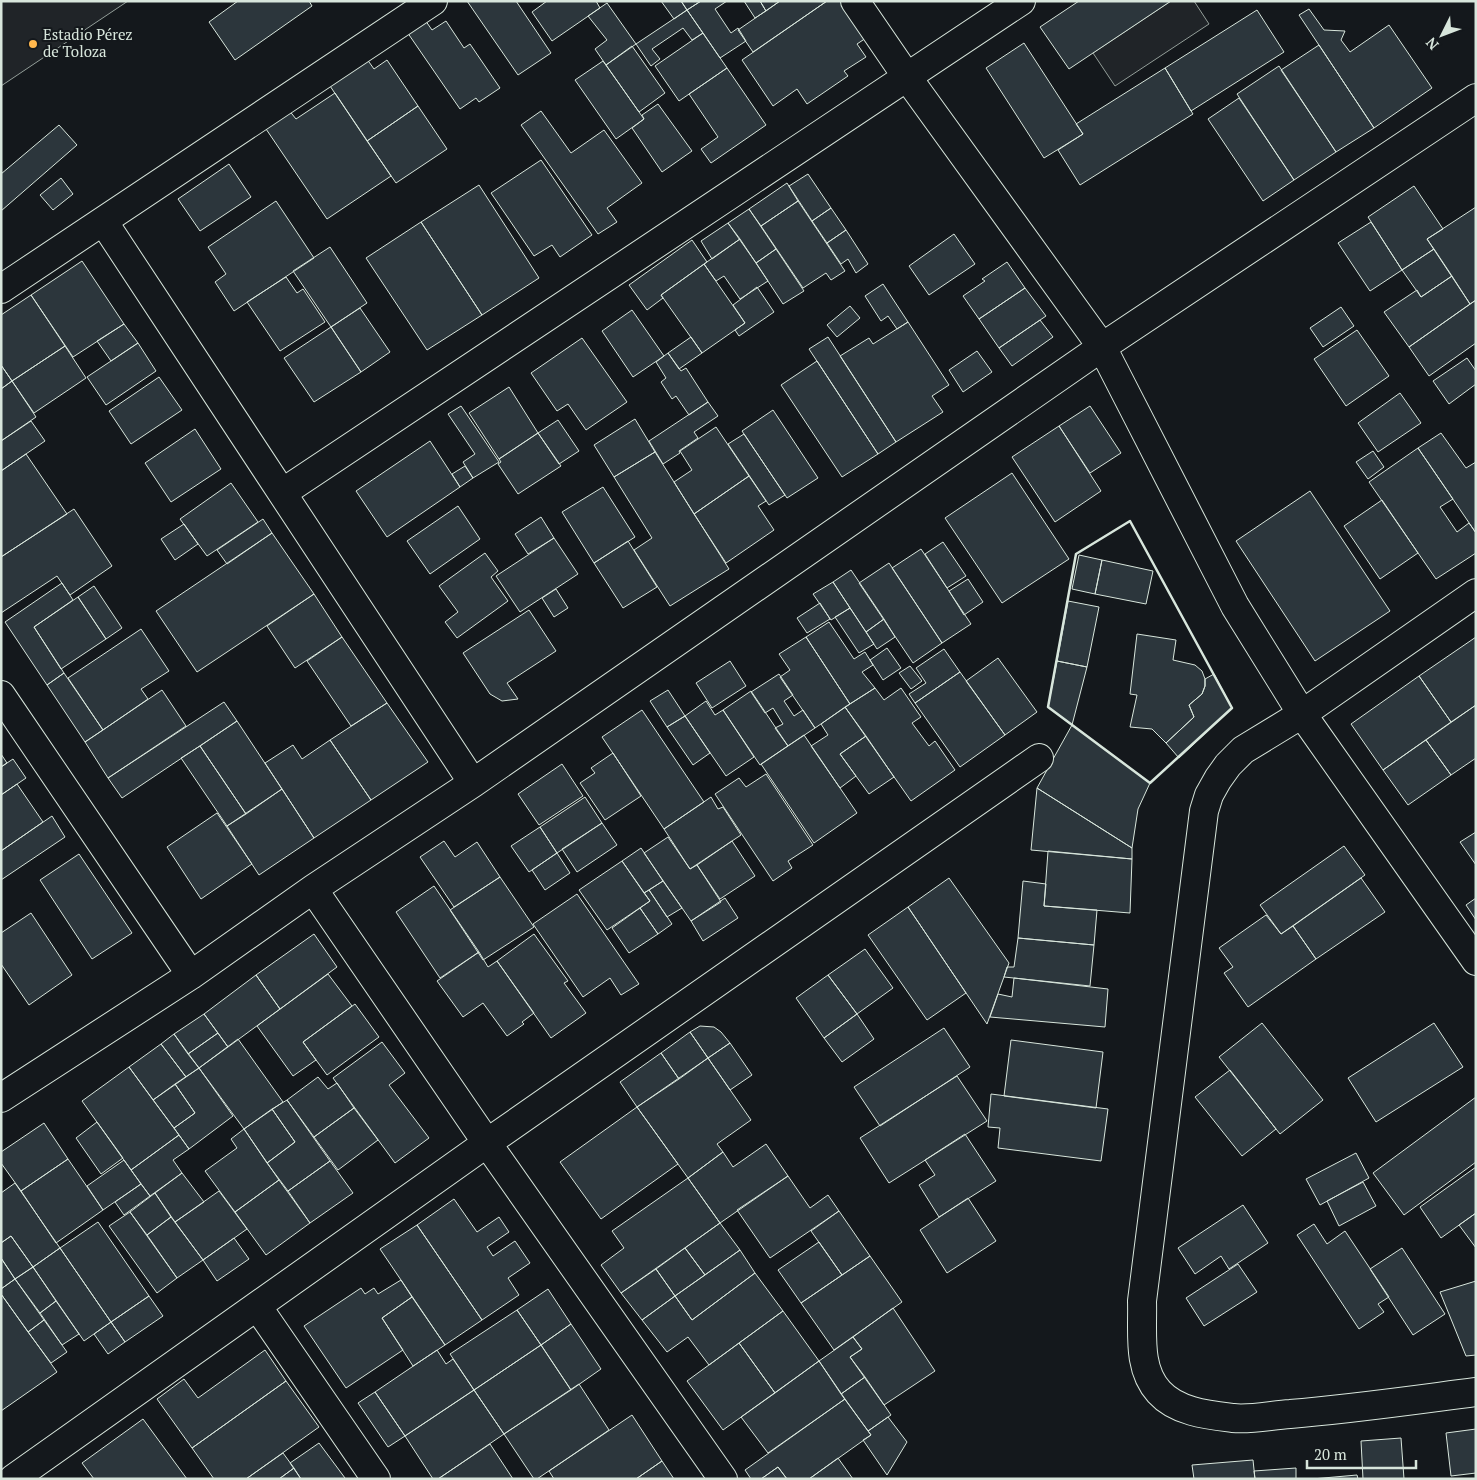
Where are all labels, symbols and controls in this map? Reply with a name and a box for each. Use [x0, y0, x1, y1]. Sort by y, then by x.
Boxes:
north arrow [1417, 10, 1467, 60]
place label: Estadio Pérez de Toloza [43, 24, 133, 61]
text: N [1421, 33, 1443, 54]
marker: Estadio Pérez de Toloza [27, 38, 39, 50]
scale bar [1307, 1438, 1416, 1470]
text: 20 m [1314, 1444, 1347, 1464]

